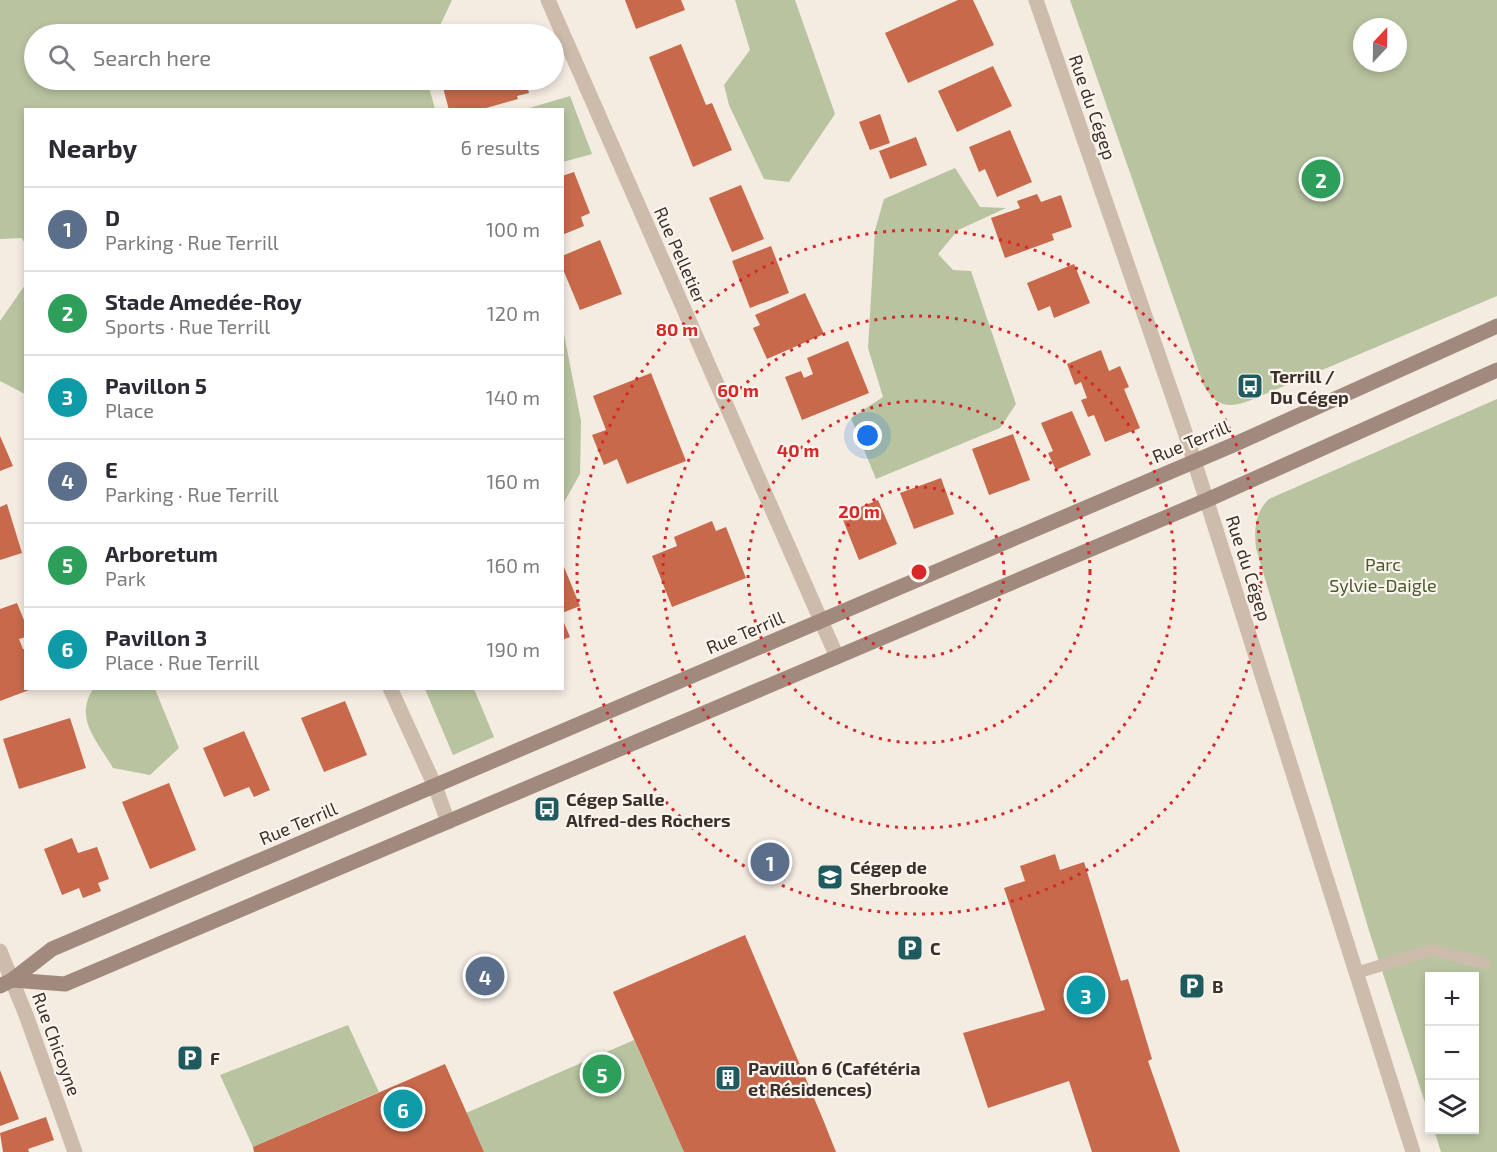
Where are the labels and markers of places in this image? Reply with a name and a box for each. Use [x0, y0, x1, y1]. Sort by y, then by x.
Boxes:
pin: 2 [1302, 156, 1340, 201]
place label: Terrill / Du Cégep [1270, 365, 1349, 408]
bus stop icon: Terrill / Du Cégep [1235, 371, 1265, 401]
centre of rings [909, 562, 929, 582]
place label: Cégep Salle Alfred-des Rochers [566, 788, 731, 831]
bus stop icon: Cégep Salle Alfred-des Rochers [532, 794, 562, 824]
pin: 1 [750, 840, 790, 884]
place label: Cégep de Sherbrooke [850, 856, 949, 899]
school or university icon: Cégep de Sherbrooke [815, 862, 845, 892]
parking icon: C [895, 933, 925, 963]
place label: C [930, 937, 941, 959]
pin: 4 [466, 954, 504, 998]
parking icon: B [1177, 971, 1207, 1001]
pin: 3 [1066, 972, 1106, 1018]
place label: B [1212, 975, 1224, 997]
parking icon: F [175, 1043, 205, 1073]
place label: F [210, 1047, 220, 1069]
pin: 5 [582, 1052, 622, 1096]
place label: Pavillon 6 (Cafétéria et Résidences) [748, 1057, 921, 1100]
building icon: Pavillon 6 (Cafétéria et Résidences) [713, 1063, 743, 1093]
pin: 6 [384, 1086, 422, 1132]

